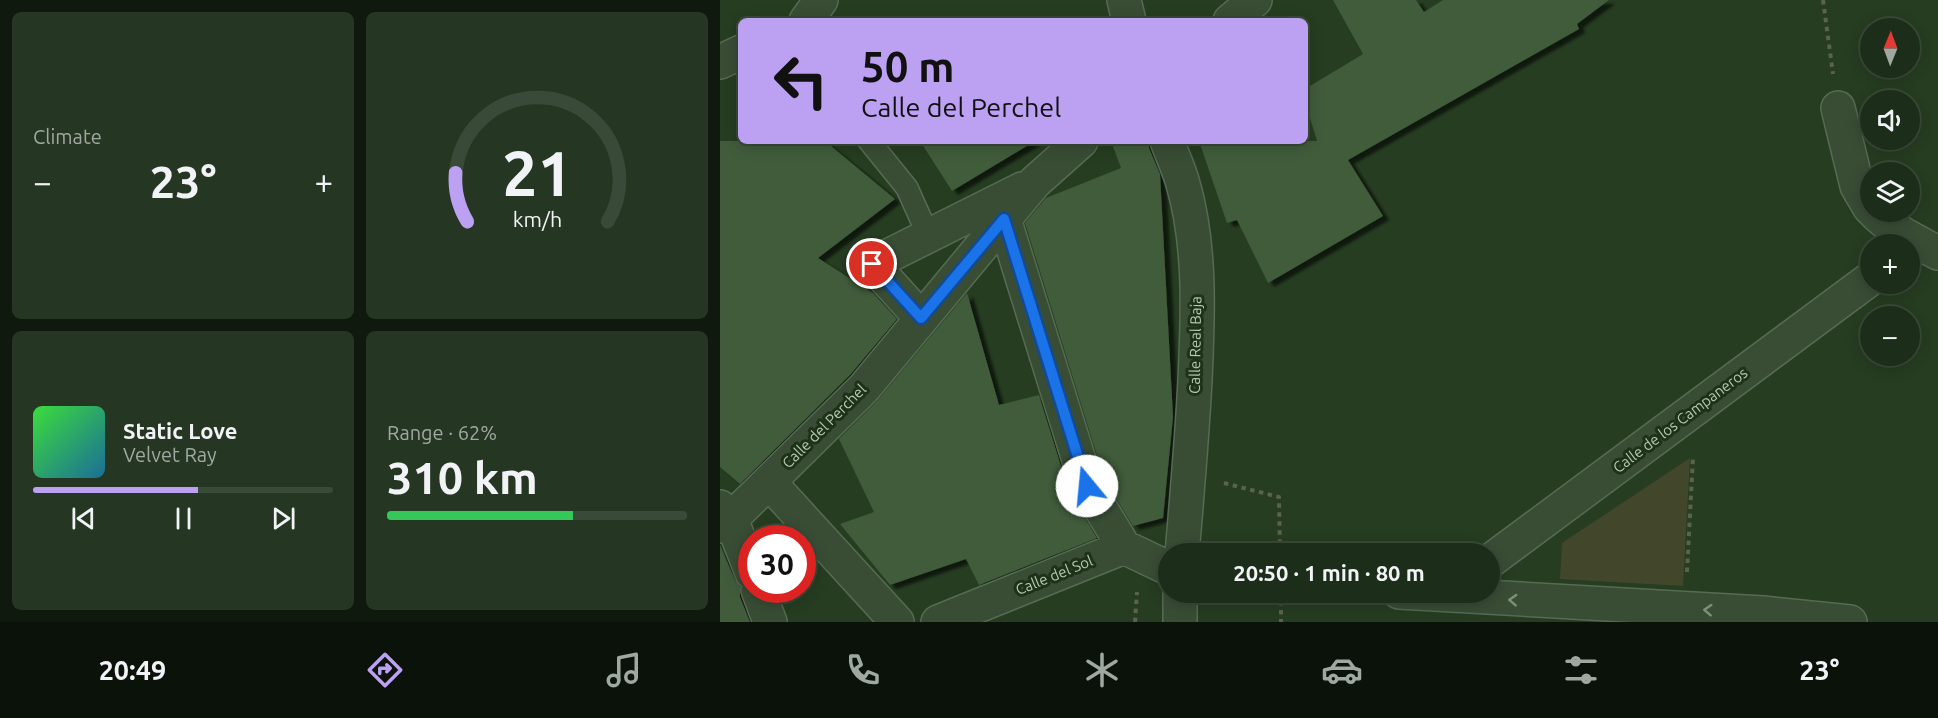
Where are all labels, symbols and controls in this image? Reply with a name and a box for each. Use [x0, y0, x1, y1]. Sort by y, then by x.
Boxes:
north arrow [1860, 18, 1920, 78]
map controls [1860, 18, 1920, 366]
icon: left [762, 42, 840, 120]
text: 50 m [861, 43, 955, 90]
button: sound [1860, 90, 1920, 150]
text: Calle del Perchel [861, 92, 1061, 122]
text: Climate [33, 125, 102, 148]
text: 21 [502, 138, 572, 208]
text: 23° [150, 156, 216, 207]
button: layers [1860, 162, 1920, 222]
text: − [33, 163, 52, 200]
text: + [314, 163, 333, 200]
text: km/h [512, 208, 562, 232]
button: + [1860, 234, 1920, 294]
pin [846, 238, 897, 289]
icon: arrive [855, 247, 888, 280]
street label: Calle Real Baja [1186, 296, 1204, 394]
button: − [1860, 306, 1920, 366]
street label: Calle de los Campaneros [1609, 364, 1751, 476]
street label: Calle del Perchel [779, 381, 869, 471]
text: Static Love [123, 418, 238, 443]
text: Range · 62% [387, 421, 497, 444]
text: Velvet Ray [123, 443, 217, 466]
text: 310 km [387, 452, 538, 503]
position arrow [1055, 454, 1119, 518]
icon: previous [67, 502, 100, 535]
icon: pause [167, 502, 200, 535]
icon: next [267, 502, 300, 535]
speed limit sign: 30 [738, 525, 816, 603]
street label: Calle del Sol [1013, 552, 1095, 598]
text: 20:50 · 1 min · 80 m [1233, 560, 1425, 585]
one-way arrow [1509, 594, 1518, 607]
one-way arrow [1704, 604, 1713, 617]
icon: directions [364, 649, 406, 691]
icon: music [603, 649, 645, 691]
icon: phone [842, 649, 884, 691]
icon: climate [1081, 649, 1123, 691]
icon: car [1321, 649, 1363, 691]
icon: filters [1560, 649, 1602, 691]
text: 20:49 [99, 655, 166, 685]
text: 23° [1799, 655, 1839, 685]

